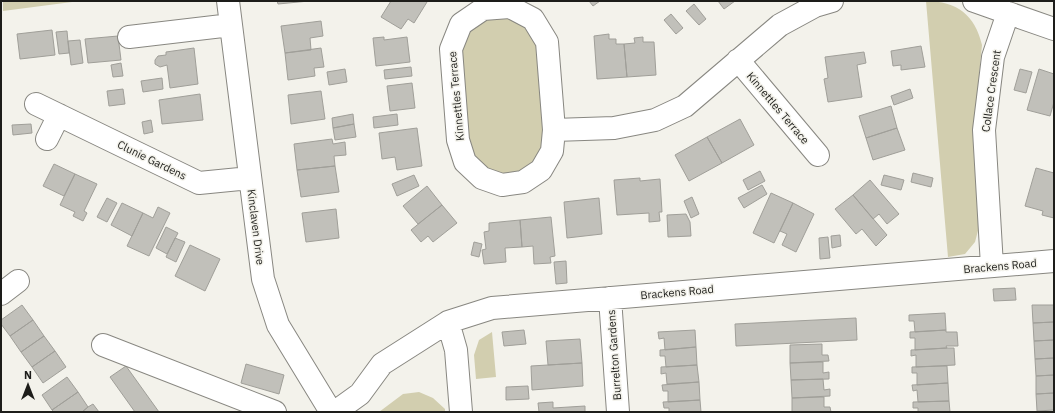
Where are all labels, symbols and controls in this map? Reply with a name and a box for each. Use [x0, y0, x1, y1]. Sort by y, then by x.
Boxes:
street label: Collace Crescent [978, 49, 1004, 133]
street label: Kinnettles Terrace [445, 51, 467, 141]
street label: Kinnettles Terrace [744, 69, 812, 147]
street label: Clunie Gardens [115, 137, 189, 183]
street label: Kinclaven Drive [244, 188, 268, 266]
street label: Brackens Road [963, 256, 1037, 276]
street label: Brackens Road [640, 282, 714, 302]
street label: Burrelton Gardens [604, 309, 624, 401]
north arrow [8, 365, 48, 405]
text: N [24, 368, 32, 382]

